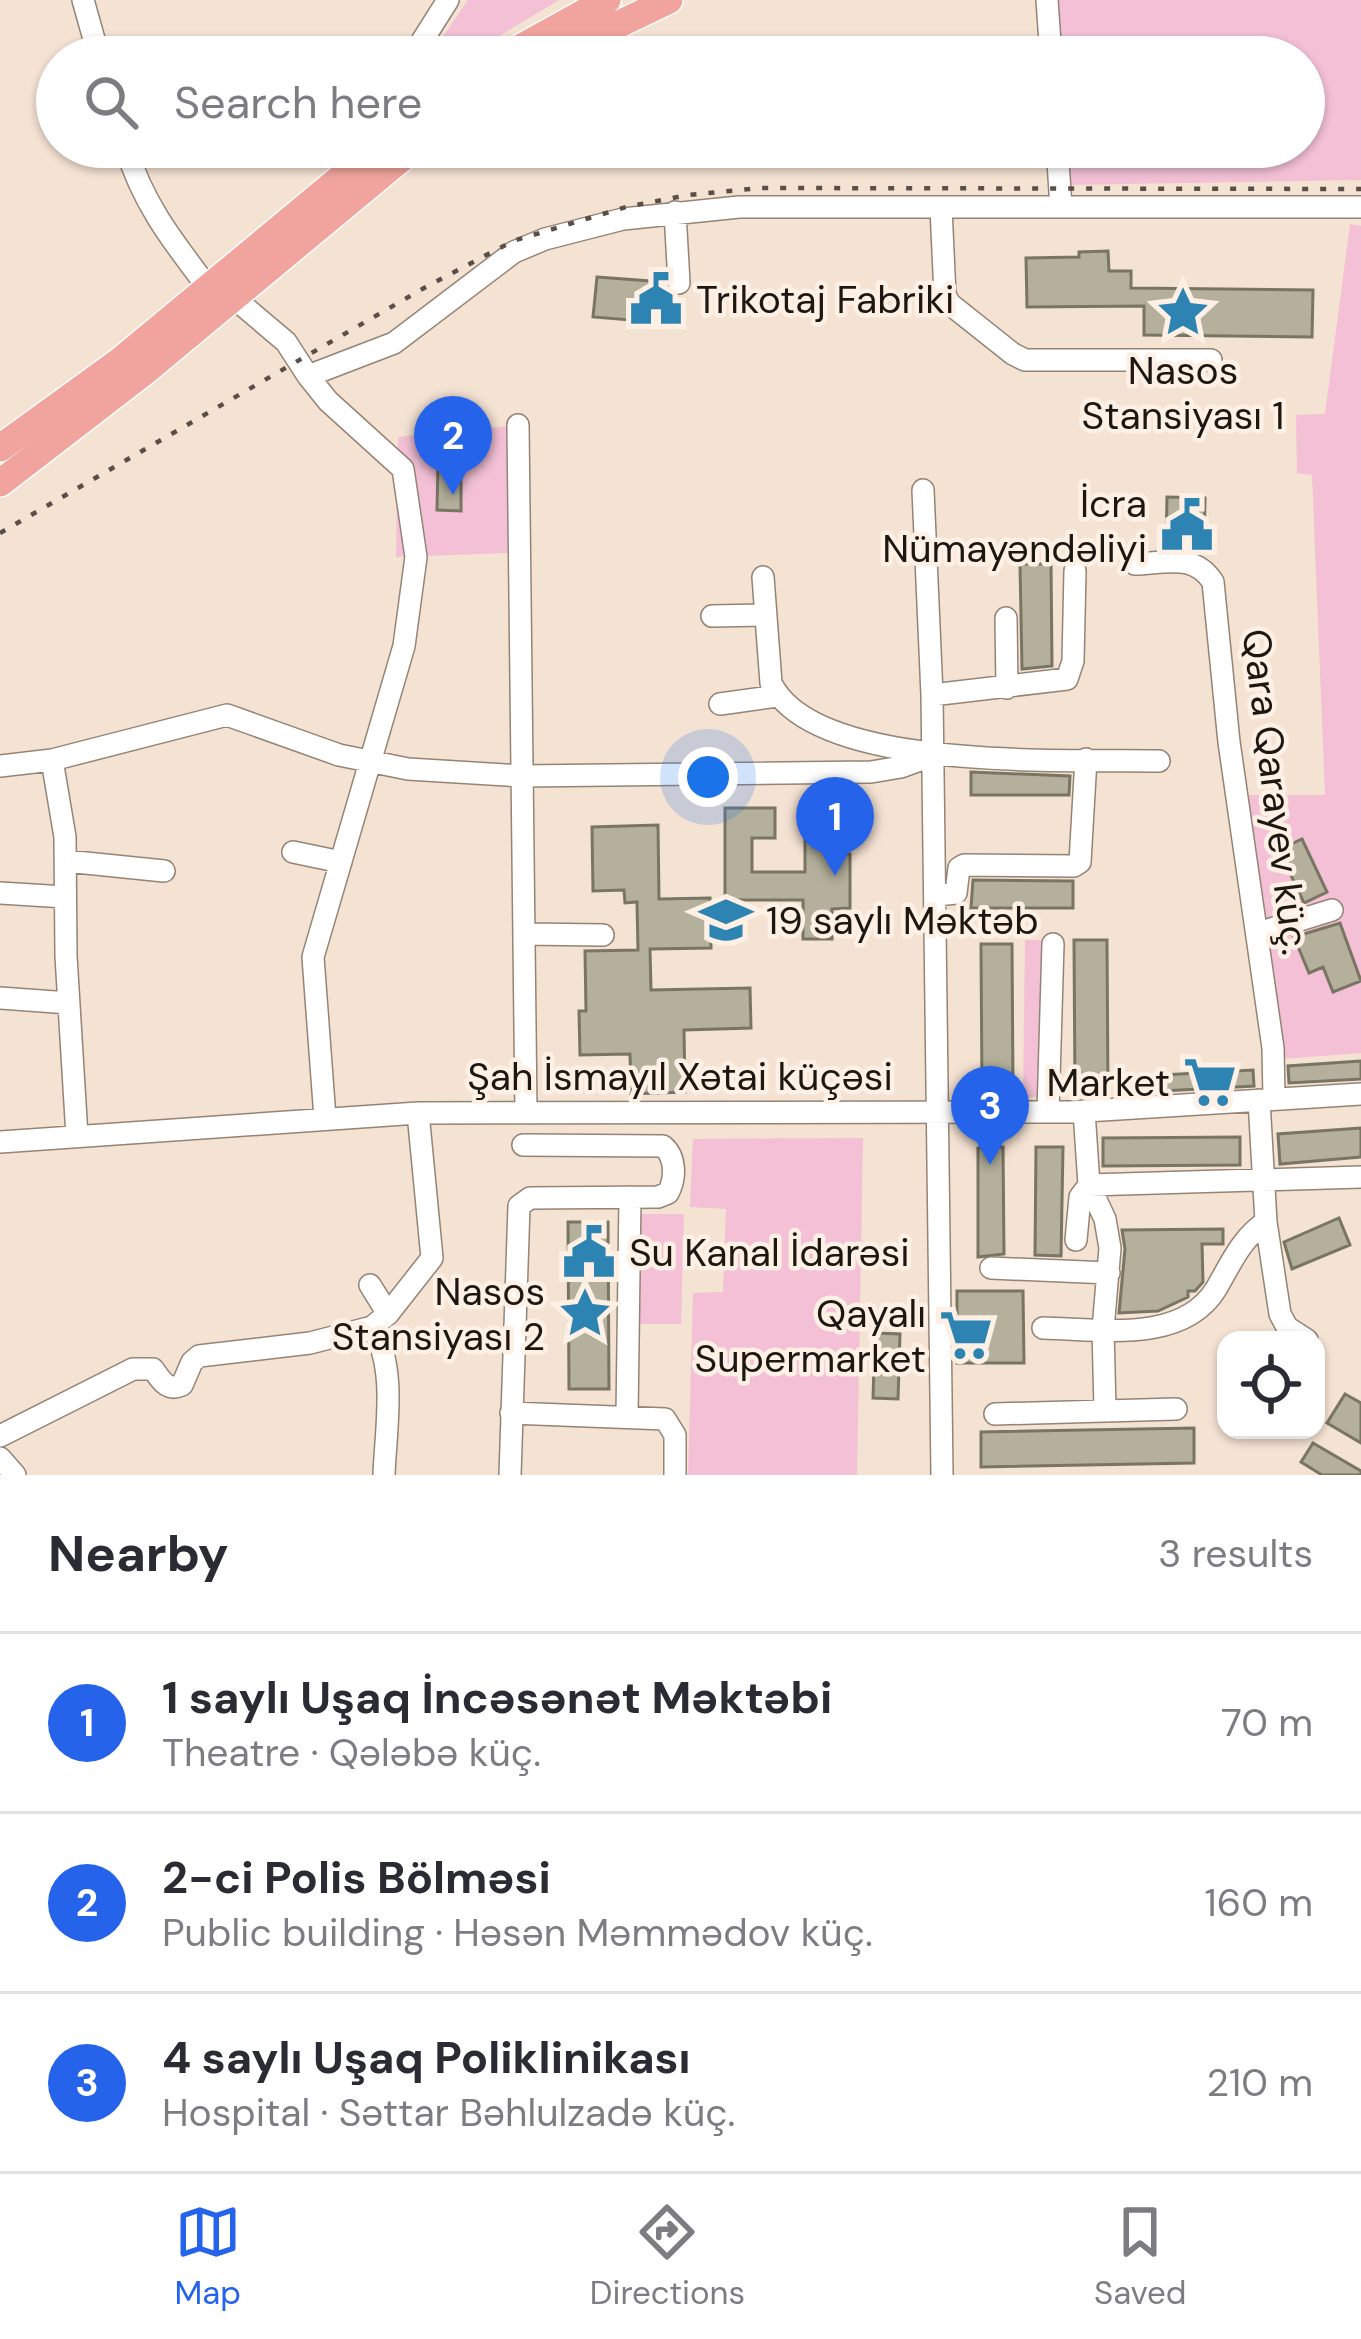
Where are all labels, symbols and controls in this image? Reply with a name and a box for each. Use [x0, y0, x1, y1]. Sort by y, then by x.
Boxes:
search box [36, 36, 1325, 168]
icon: search [78, 69, 144, 135]
text: Search here [174, 73, 422, 132]
public building icon: Trikotaj Fabriki [627, 270, 685, 328]
place label: Trikotaj Fabriki [696, 274, 954, 325]
place icon: Nasos Stansiyası 1 [1154, 283, 1212, 341]
place label: Nasos Stansiyası 1 [1082, 345, 1284, 441]
pin: 2 [414, 396, 492, 495]
place label: İcra Nümayəndəliyi [882, 478, 1147, 574]
public building icon: İcra Nümayəndəliyi [1158, 496, 1216, 554]
street label: Qara Qarayev küç. [1231, 626, 1321, 958]
your location [678, 747, 738, 807]
pin: 1 [796, 777, 874, 876]
school or university icon: 19 saylı Məktəb [697, 891, 755, 949]
place label: 19 saylı Məktəb [766, 895, 1039, 946]
street label: Şah İsmayıl Xətai küçəsi [467, 1051, 893, 1102]
supermarket icon: Market [1181, 1053, 1239, 1111]
place label: Market [1047, 1057, 1170, 1108]
pin: 3 [951, 1066, 1029, 1165]
public building icon: Su Kanal İdarəsi [560, 1223, 618, 1281]
place label: Su Kanal İdarəsi [629, 1227, 910, 1278]
place label: Nasos Stansiyası 2 [332, 1266, 545, 1362]
place icon: Nasos Stansiyası 2 [556, 1284, 614, 1342]
place label: Qayalı Supermarket [695, 1288, 926, 1384]
supermarket icon: Qayalı Supermarket [937, 1306, 995, 1364]
map controls [1217, 1331, 1325, 1439]
button: locate [1217, 1331, 1325, 1439]
text: Nearby [48, 1520, 229, 1587]
text: 3 results [1158, 1528, 1313, 1579]
text: 1 saylı Uşaq İncəsənət Məktəbi [162, 1668, 832, 1727]
text: 1 [80, 1697, 94, 1748]
text: 70 m [1221, 1697, 1313, 1748]
text: Theatre · Qələbə küç. [162, 1727, 541, 1778]
text: 2-ci Polis Bölməsi [162, 1848, 551, 1907]
text: 2 [76, 1877, 98, 1928]
text: 160 m [1205, 1877, 1313, 1928]
text: Public building · Həsən Məmmədov küç. [162, 1907, 873, 1958]
text: 4 saylı Uşaq Poliklinikası [162, 2028, 691, 2087]
text: 3 [75, 2057, 99, 2108]
text: 210 m [1207, 2057, 1313, 2108]
text: Hospital · Səttar Bəhlulzadə küç. [162, 2087, 735, 2138]
tab: Map [174, 2199, 241, 2314]
tab: Directions [590, 2199, 745, 2314]
tab: Saved [1094, 2199, 1187, 2314]

